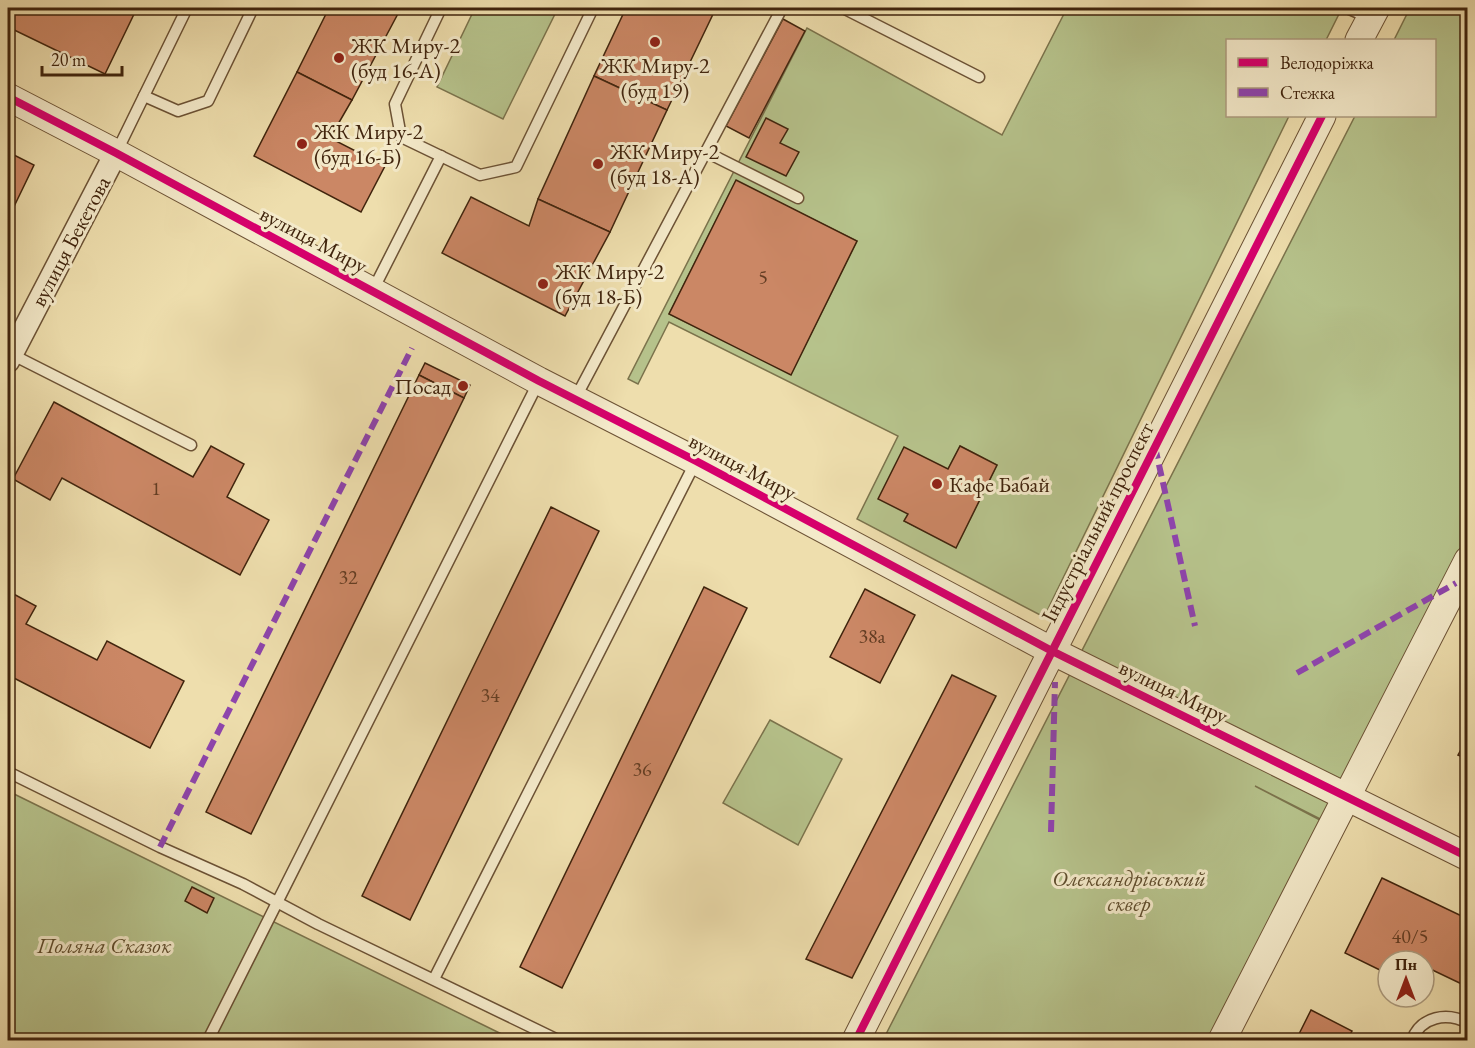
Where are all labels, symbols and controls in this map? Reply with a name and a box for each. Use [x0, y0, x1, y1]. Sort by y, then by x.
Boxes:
place label: ЖК Миру-2 (буд 16-А) [350, 31, 461, 85]
marker: ЖК Миру-2 (буд 19) [648, 35, 662, 49]
scale bar [42, 39, 122, 77]
legend [1226, 39, 1436, 117]
text: 20 m [51, 48, 86, 71]
marker: ЖК Миру-2 (буд 16-А) [332, 51, 346, 65]
place label: ЖК Миру-2 (буд 19) [599, 51, 710, 105]
text: Велодоріжка [1280, 51, 1375, 74]
text: Стежка [1280, 81, 1336, 104]
place label: ЖК Миру-2 (буд 16-Б) [313, 117, 424, 171]
marker: ЖК Миру-2 (буд 16-Б) [295, 137, 309, 151]
place label: ЖК Миру-2 (буд 18-А) [609, 137, 720, 191]
marker: ЖК Миру-2 (буд 18-А) [591, 157, 605, 171]
street label: вулиця Бекетова [24, 171, 117, 312]
street label: вулиця Миру [255, 199, 373, 280]
place label: ЖК Миру-2 (буд 18-Б) [554, 257, 665, 311]
house number: 5 [758, 264, 768, 290]
marker: ЖК Миру-2 (буд 18-Б) [536, 277, 550, 291]
place label: Посад [394, 372, 451, 401]
marker: Посад [456, 379, 470, 393]
street label: Індустріальний проспект [1034, 417, 1161, 627]
street label: вулиця Миру [684, 426, 802, 507]
place label: Кафе Бабай [949, 470, 1050, 499]
house number: 1 [151, 475, 161, 501]
marker: Кафе Бабай [930, 477, 944, 491]
house number: 32 [338, 564, 358, 590]
house number: 38а [858, 623, 886, 649]
street label: вулиця Миру [1114, 653, 1233, 730]
house number: 34 [480, 682, 500, 708]
house number: 36 [632, 756, 652, 782]
park label: Олександрівський сквер [1052, 864, 1206, 918]
house number: 40/5 [1392, 923, 1428, 949]
park label: Поляна Сказок [36, 931, 172, 960]
north arrow [1376, 949, 1436, 1009]
text: Пн [1395, 954, 1417, 975]

